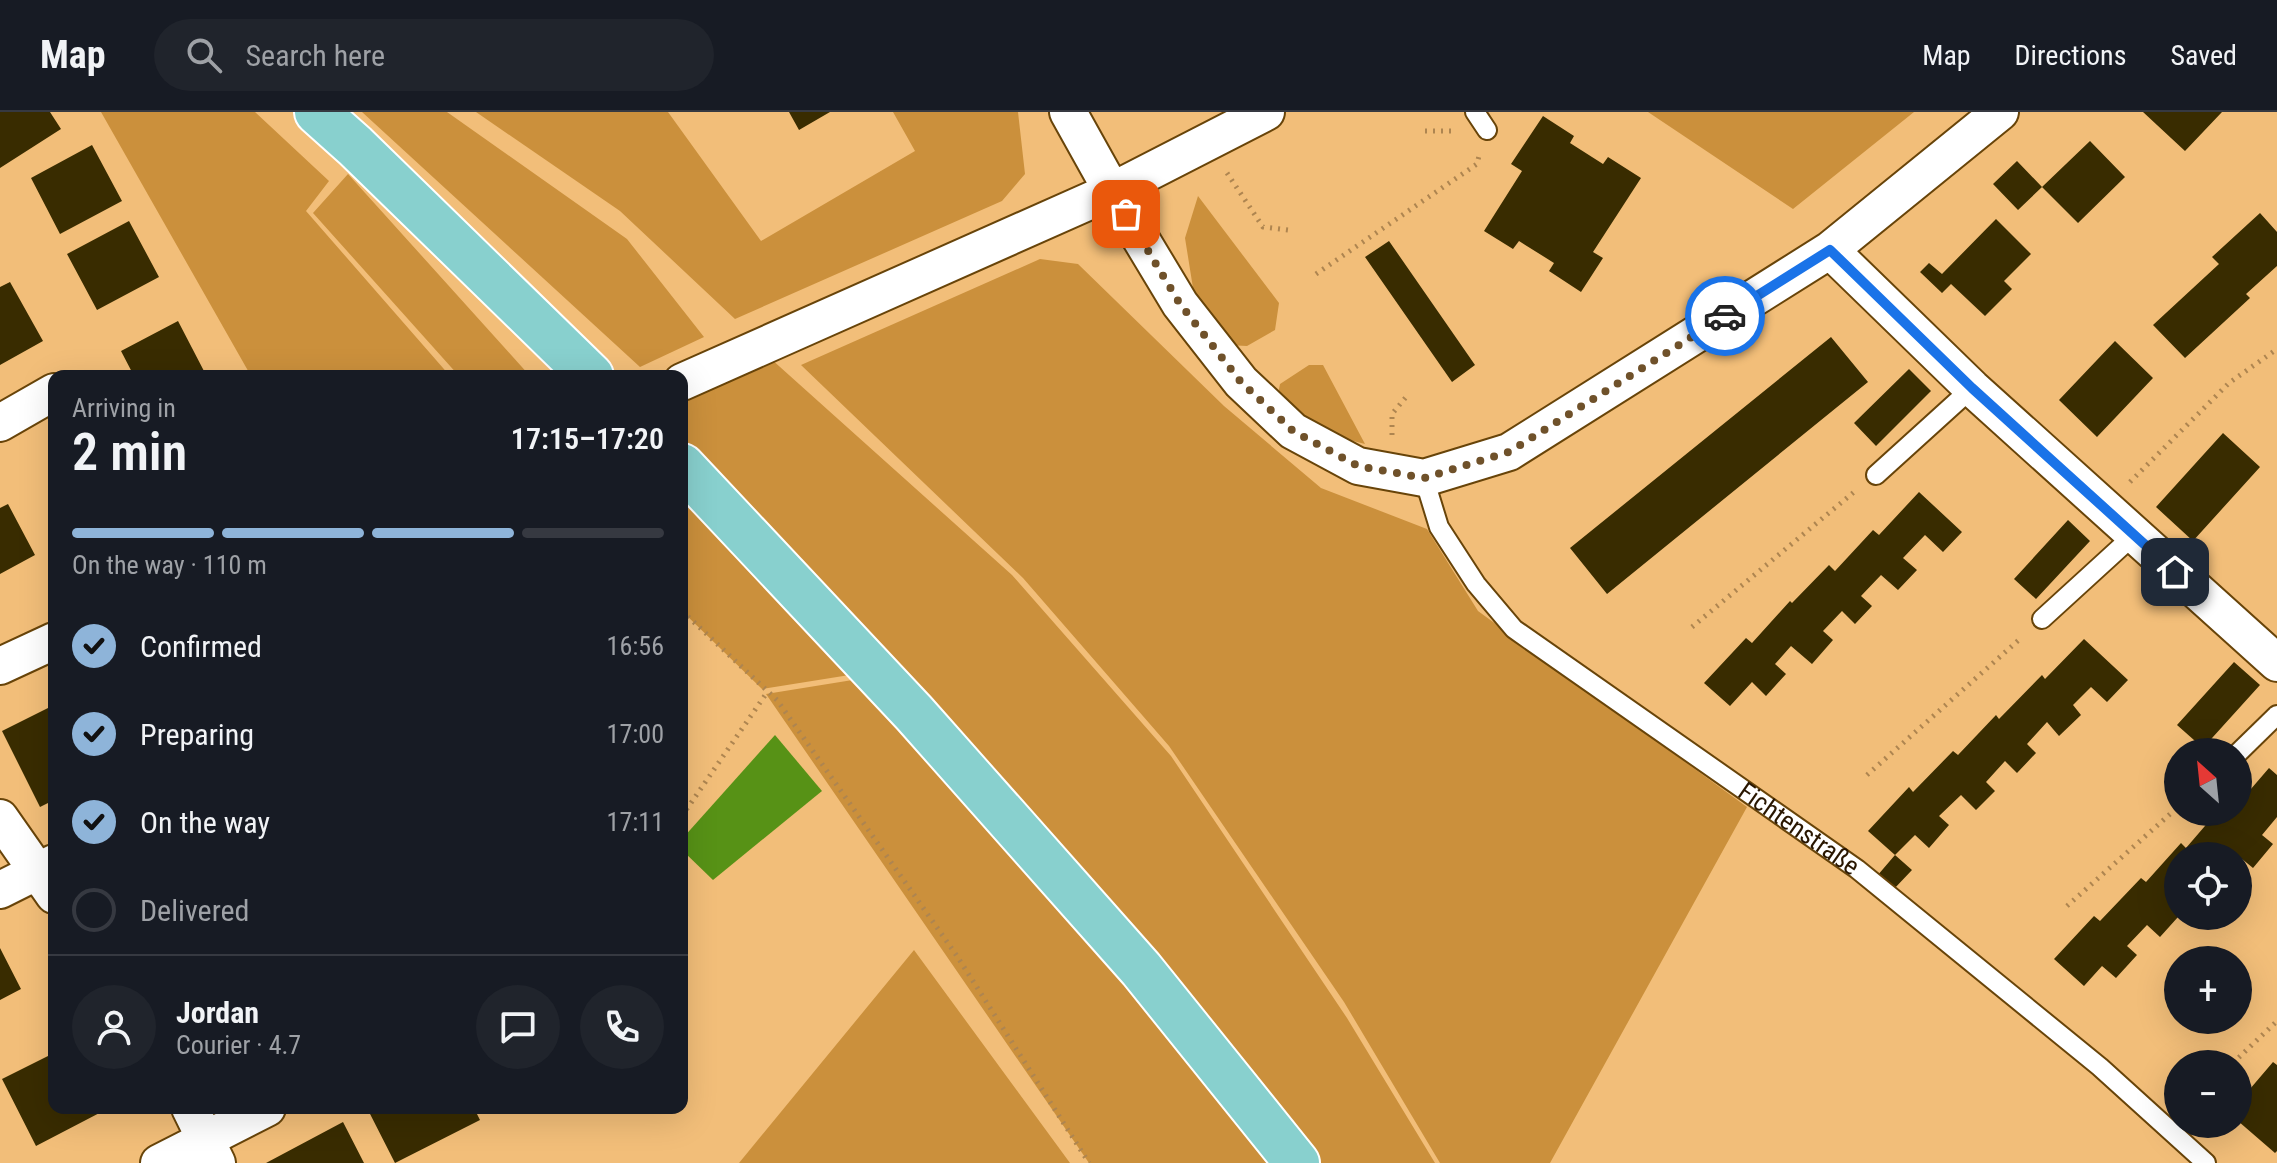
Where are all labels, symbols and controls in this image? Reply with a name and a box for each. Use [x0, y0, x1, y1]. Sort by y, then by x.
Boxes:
search box [154, 19, 714, 91]
text: Map [40, 33, 106, 77]
icon: search [182, 33, 226, 77]
text: Search here [246, 38, 385, 73]
text: Map [1922, 39, 1971, 72]
text: Directions [2015, 39, 2126, 72]
text: Saved [2170, 39, 2237, 72]
pin [1092, 180, 1160, 248]
icon: bag [1104, 192, 1148, 236]
courier [1685, 276, 1765, 356]
icon: car [1703, 294, 1747, 338]
text: Arriving in [72, 393, 176, 423]
text: 17:15–17:20 [511, 421, 664, 456]
text: 2 min [72, 422, 187, 483]
pin [2141, 538, 2209, 606]
text: On the way · 110 m [72, 550, 267, 580]
icon: home [2153, 550, 2197, 594]
icon: check [72, 624, 116, 668]
text: Confirmed [140, 629, 262, 664]
text: 16:56 [607, 631, 664, 661]
icon: check [72, 712, 116, 756]
text: Preparing [140, 717, 254, 752]
text: 17:00 [607, 719, 664, 749]
north arrow [2164, 738, 2252, 826]
map controls [2164, 738, 2252, 1138]
street label: Fichtenstraße [1733, 776, 1865, 881]
icon: check [72, 800, 116, 844]
text: On the way [140, 805, 270, 840]
text: 17:11 [607, 807, 664, 837]
button: locate [2164, 842, 2252, 930]
text: Delivered [140, 893, 249, 928]
button: + [2164, 946, 2252, 1034]
button: person [72, 985, 156, 1069]
button: chat [476, 985, 560, 1069]
button: phone [580, 985, 664, 1069]
text: Jordan [176, 995, 259, 1030]
text: Courier · 4.7 [176, 1030, 301, 1060]
button: − [2164, 1050, 2252, 1138]

